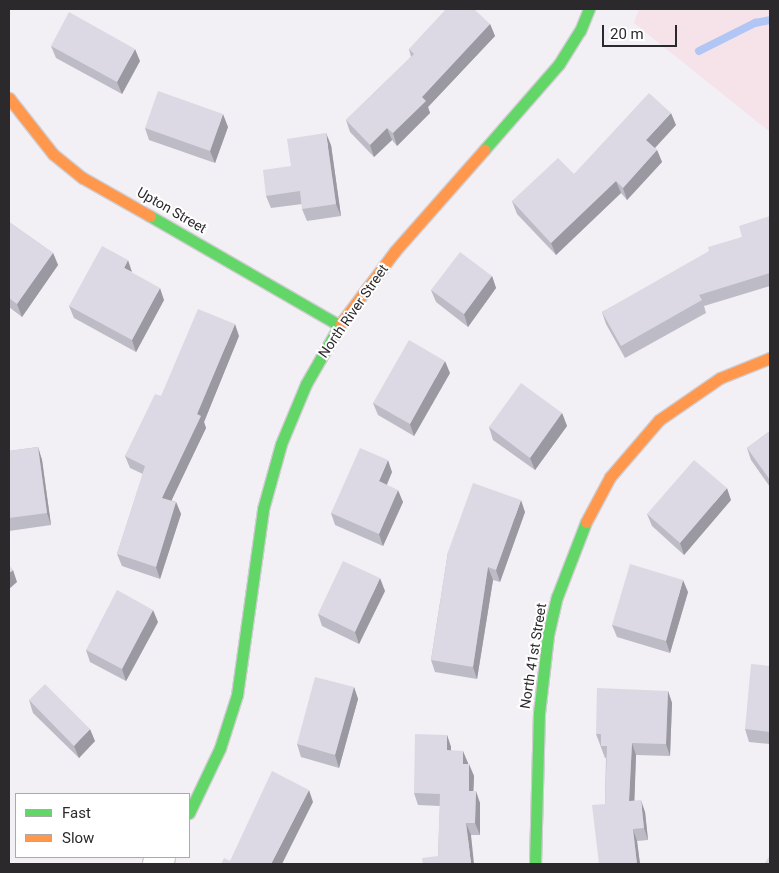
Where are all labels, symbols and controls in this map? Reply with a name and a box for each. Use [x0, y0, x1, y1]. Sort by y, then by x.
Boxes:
scale bar [604, 15, 679, 47]
text: 20 m [610, 25, 644, 43]
street label: Upton Street [134, 183, 210, 237]
street label: North River Street [315, 261, 391, 361]
street label: North 41st Street [516, 602, 550, 710]
legend [15, 793, 190, 858]
text: Fast [62, 804, 91, 822]
text: Slow [62, 829, 94, 847]

